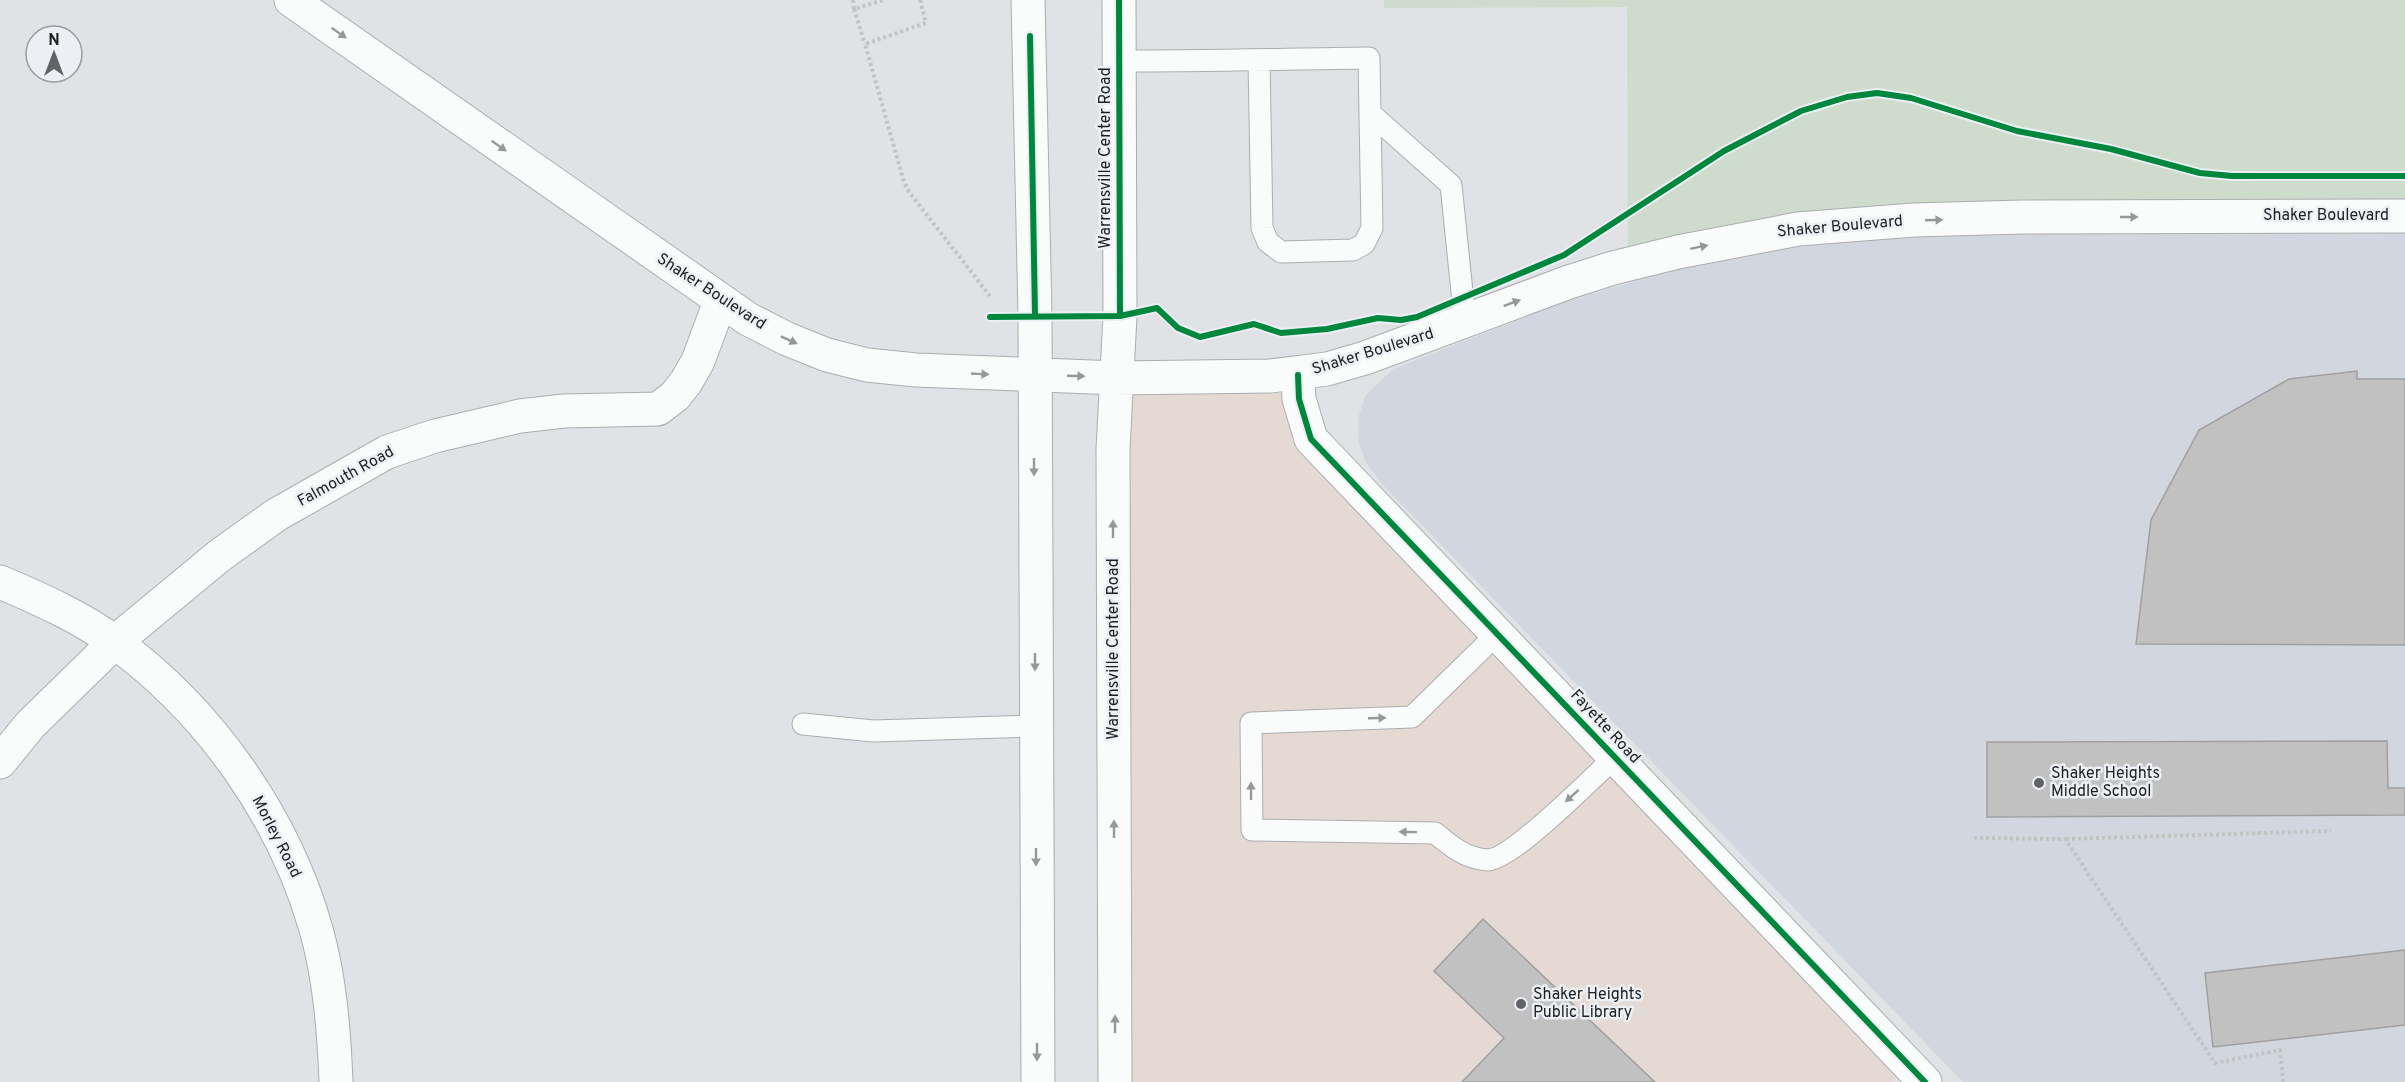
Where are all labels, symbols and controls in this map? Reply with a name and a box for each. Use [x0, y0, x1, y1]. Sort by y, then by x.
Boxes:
north arrow [24, 24, 84, 84]
one-way arrow [331, 27, 347, 39]
text: N [48, 31, 60, 51]
street label: Warrensville Center Road [1096, 67, 1116, 249]
one-way arrow [490, 140, 506, 152]
street label: Shaker Boulevard [2263, 206, 2389, 226]
street label: Shaker Boulevard [1776, 212, 1904, 242]
one-way arrow [2119, 212, 2138, 222]
one-way arrow [1924, 215, 1943, 224]
one-way arrow [1689, 242, 1708, 251]
street label: Shaker Boulevard [653, 249, 769, 335]
one-way arrow [1503, 298, 1521, 307]
street label: Shaker Boulevard [1310, 324, 1436, 380]
one-way arrow [781, 335, 799, 345]
one-way arrow [970, 369, 989, 378]
one-way arrow [1066, 372, 1085, 381]
street label: Falmouth Road [294, 442, 398, 512]
one-way arrow [1029, 457, 1039, 476]
one-way arrow [1108, 519, 1118, 538]
street label: Warrensville Center Road [1104, 558, 1124, 740]
one-way arrow [1030, 652, 1040, 671]
street label: Fayette Road [1566, 686, 1644, 768]
one-way arrow [1368, 714, 1387, 723]
place label: Shaker Heights Middle School [2051, 764, 2160, 802]
marker: Shaker Heights Middle School [2032, 776, 2046, 790]
one-way arrow [1247, 782, 1256, 801]
one-way arrow [1565, 789, 1579, 803]
street label: Morley Road [247, 793, 305, 881]
one-way arrow [1109, 819, 1119, 838]
one-way arrow [1398, 827, 1417, 837]
one-way arrow [1031, 847, 1041, 866]
place label: Shaker Heights Public Library [1533, 985, 1642, 1023]
marker: Shaker Heights Public Library [1514, 997, 1528, 1011]
one-way arrow [1110, 1014, 1120, 1033]
one-way arrow [1032, 1042, 1042, 1061]

